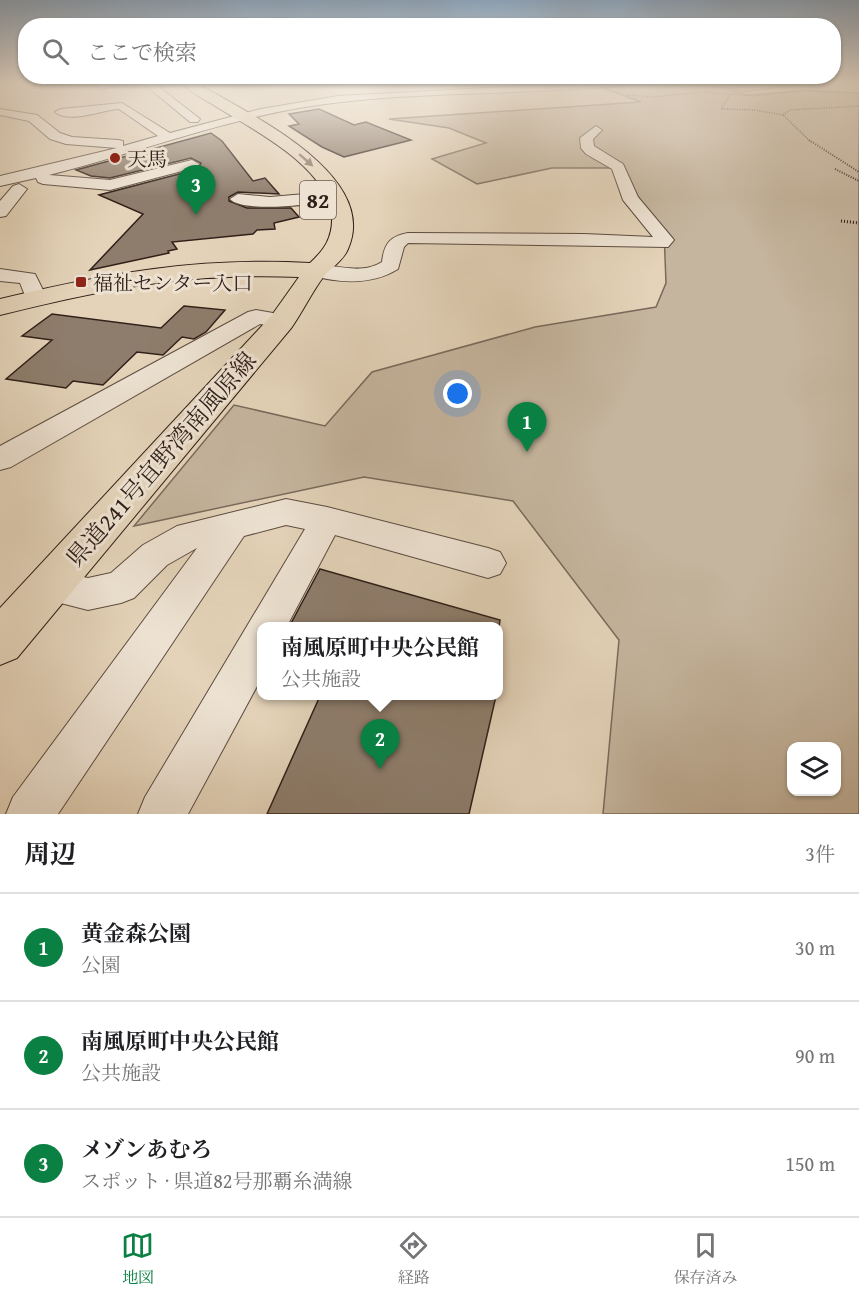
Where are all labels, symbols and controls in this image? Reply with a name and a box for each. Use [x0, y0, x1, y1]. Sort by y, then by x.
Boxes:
search box [18, 18, 841, 84]
icon: search [39, 35, 72, 68]
text: ここで検索 [87, 36, 197, 68]
place label: 天馬 [127, 144, 167, 173]
marker: 天馬 [108, 151, 122, 165]
one-way arrow [298, 153, 313, 166]
pin: 3 [176, 166, 216, 215]
road number: 82 [300, 181, 336, 219]
place label: 福祉センター入口 [93, 268, 252, 297]
marker: 福祉センター入口 [74, 275, 88, 289]
street label: 県道241号宜野湾南風原線 [58, 344, 264, 574]
your location [443, 379, 472, 408]
pin: 1 [508, 402, 546, 452]
popup [257, 622, 503, 700]
text: 南風原町中央公民館 [281, 631, 479, 663]
text: 公共施設 [281, 664, 361, 693]
pin: 2 [360, 720, 400, 769]
map controls [787, 742, 841, 796]
button: layers [787, 742, 841, 796]
text: 周辺 [24, 834, 76, 873]
text: 3件 [805, 839, 835, 868]
text: 黄金森公園 [81, 917, 191, 949]
text: 1 [38, 933, 49, 962]
text: 30 m [795, 933, 835, 962]
text: 公園 [81, 950, 121, 979]
text: 南風原町中央公民館 [81, 1025, 279, 1057]
text: 2 [38, 1041, 49, 1070]
text: 90 m [795, 1041, 835, 1070]
text: 公共施設 [81, 1058, 161, 1087]
text: メゾンあむろ [81, 1133, 212, 1165]
text: 3 [38, 1149, 49, 1178]
text: 150 m [785, 1149, 835, 1178]
text: スポット · 県道82号那覇糸満線 [81, 1166, 352, 1195]
tab: 地図 [121, 1229, 154, 1289]
tab: 経路 [397, 1229, 430, 1289]
tab: 保存済み [673, 1229, 737, 1289]

